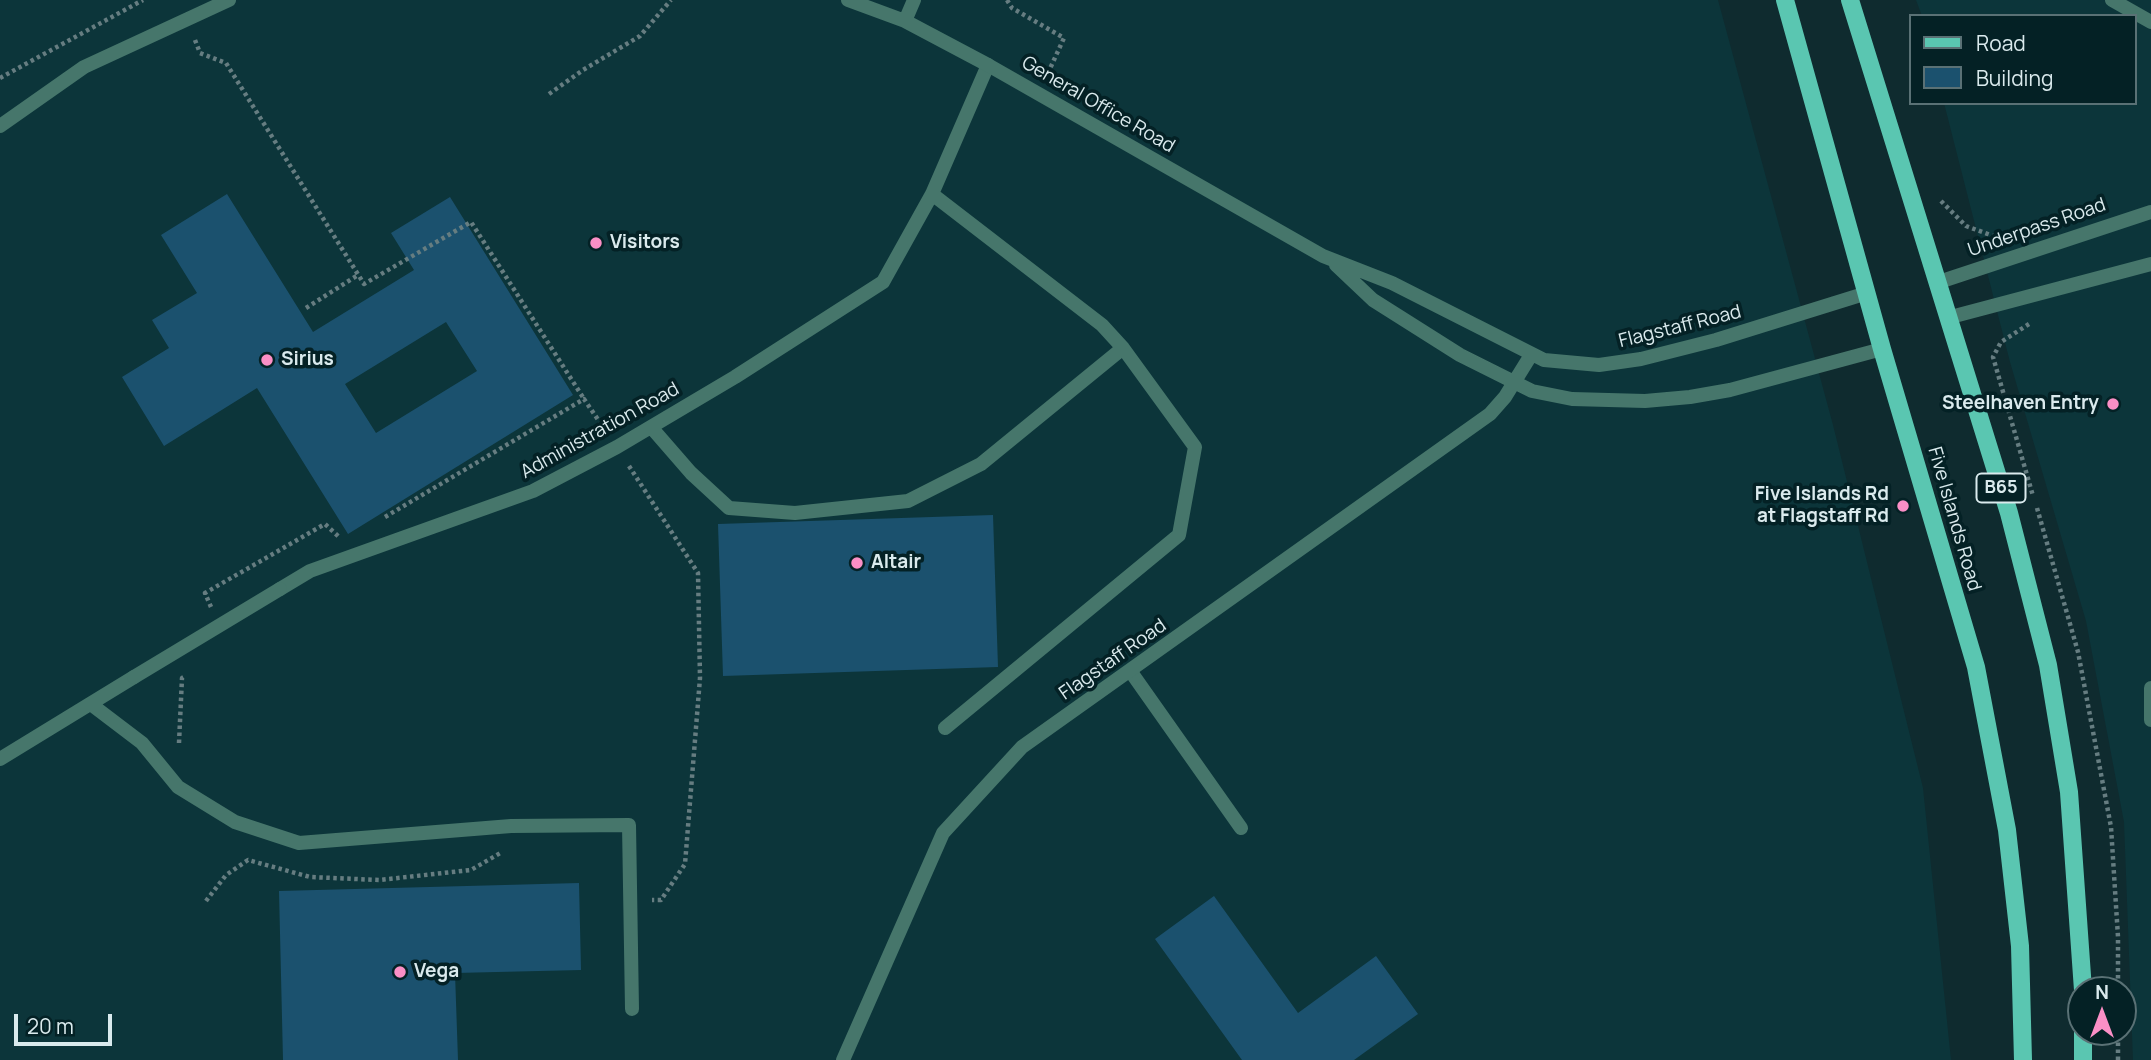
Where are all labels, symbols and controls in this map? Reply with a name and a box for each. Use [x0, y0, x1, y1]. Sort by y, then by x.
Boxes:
legend [1910, 14, 2137, 105]
text: Road [1976, 29, 2026, 57]
street label: General Office Road [1017, 52, 1179, 158]
text: Building [1976, 64, 2053, 92]
street label: Underpass Road [1965, 194, 2109, 262]
place label: Visitors [610, 232, 680, 254]
marker: Visitors [588, 235, 604, 251]
street label: Flagstaff Road [1616, 301, 1744, 353]
place label: Sirius [281, 349, 334, 371]
marker: Sirius [259, 352, 275, 368]
street label: Administration Road [517, 378, 683, 484]
place label: Steelhaven Entry [1942, 393, 2099, 415]
marker: Steelhaven Entry [2105, 396, 2121, 412]
street label: Five Islands Road [1923, 444, 1985, 594]
road number: B65 [1976, 474, 2025, 502]
place label: Five Islands Rd at Flagstaff Rd [1755, 484, 1889, 528]
marker: Five Islands Rd at Flagstaff Rd [1895, 498, 1911, 514]
place label: Altair [871, 552, 921, 574]
marker: Altair [849, 555, 865, 571]
street label: Flagstaff Road [1055, 615, 1171, 705]
place label: Vega [414, 961, 459, 983]
marker: Vega [392, 964, 408, 980]
north arrow [2067, 976, 2137, 1046]
text: N [2095, 979, 2109, 1005]
scale bar [18, 1000, 116, 1044]
text: 20 m [27, 1012, 74, 1040]

